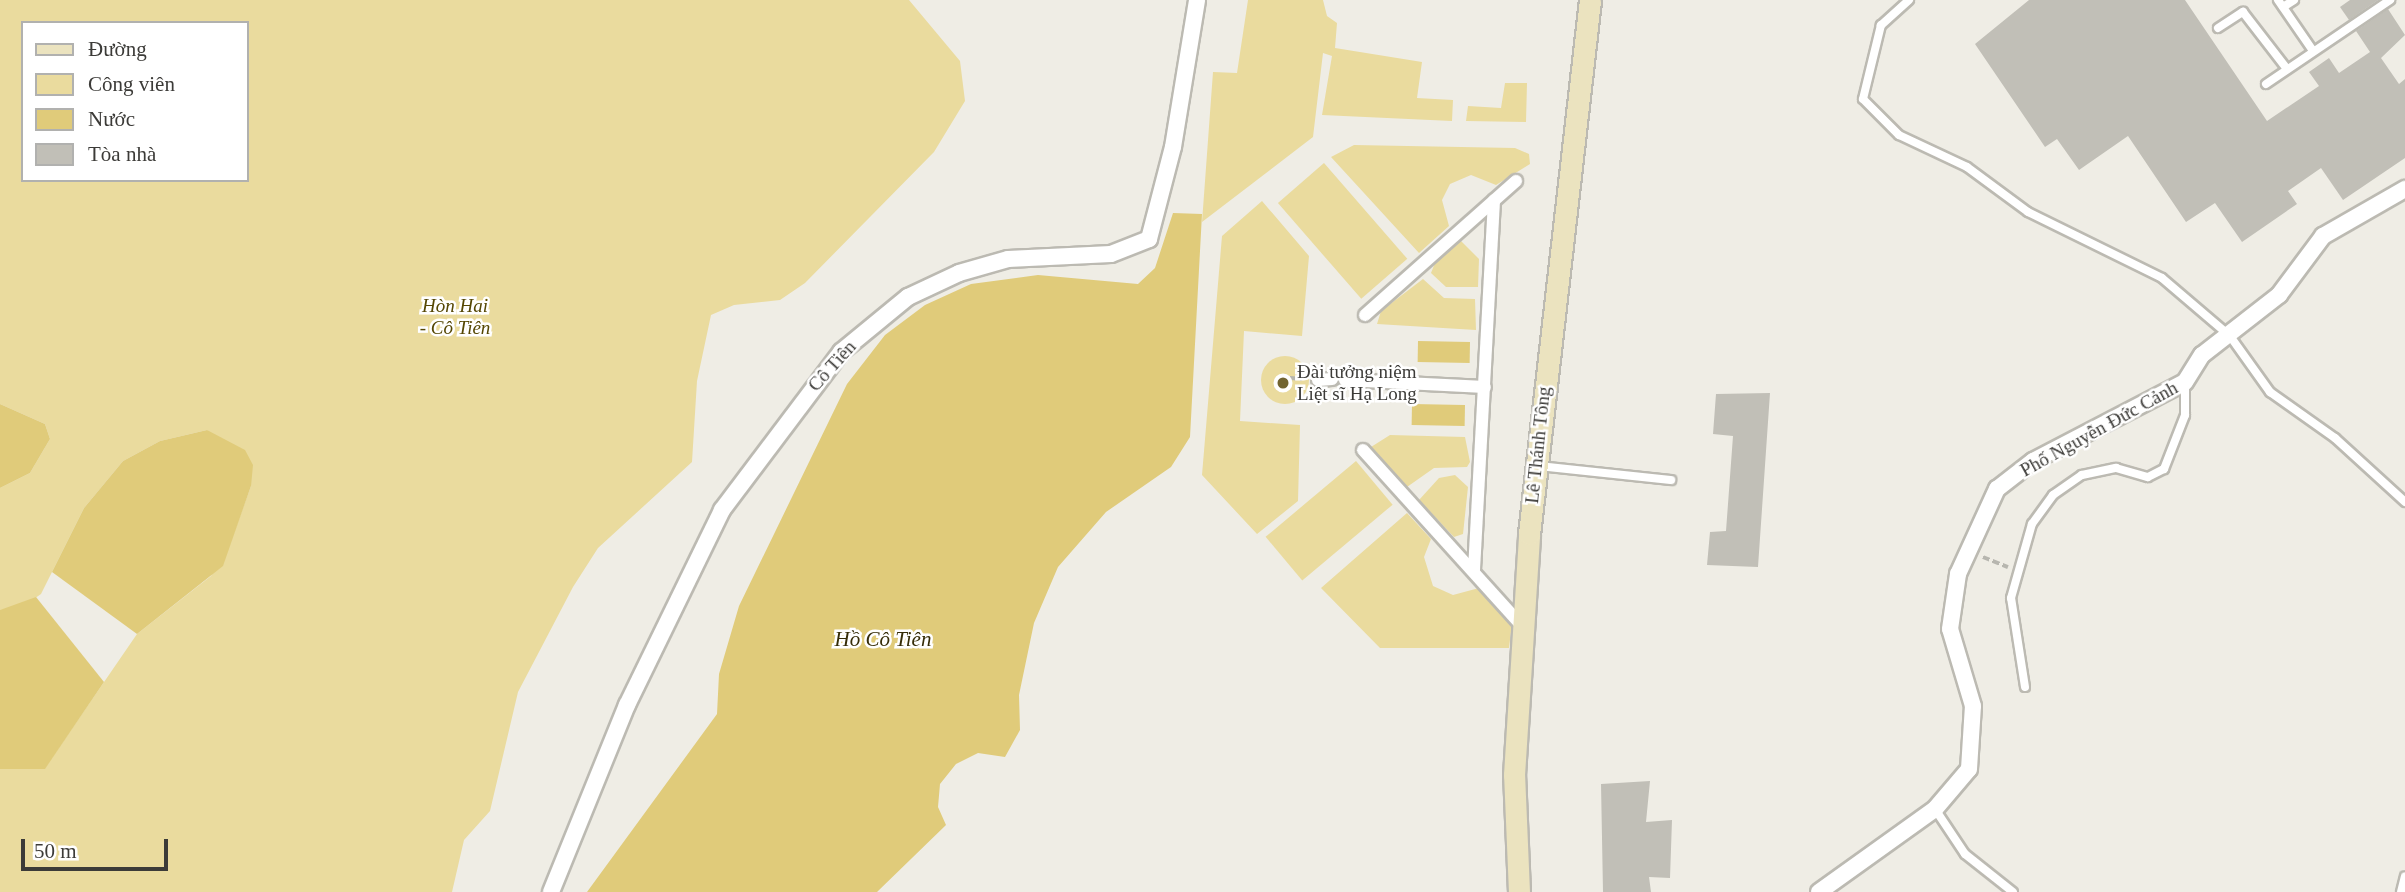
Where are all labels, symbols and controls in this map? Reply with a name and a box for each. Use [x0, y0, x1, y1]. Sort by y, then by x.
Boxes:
legend [21, 21, 248, 182]
text: Đường [88, 37, 147, 61]
text: Công viên [88, 72, 175, 96]
text: Nước [88, 107, 135, 131]
text: Tòa nhà [88, 142, 156, 166]
park label: Hòn Hai - Cô Tiên [420, 295, 490, 339]
street label: Cô Tiên [803, 336, 861, 396]
place label: Đài tưởng niệm Liệt sĩ Hạ Long [1297, 361, 1417, 405]
marker: Đài tưởng niệm Liệt sĩ Hạ Long [1275, 375, 1291, 391]
street label: Phố Nguyễn Đức Cảnh [2016, 376, 2182, 482]
street label: Lê Thánh Tông [1520, 385, 1556, 505]
water label: Hồ Cô Tiên [835, 626, 931, 652]
scale bar [24, 826, 172, 870]
text: 50 m [34, 839, 77, 863]

